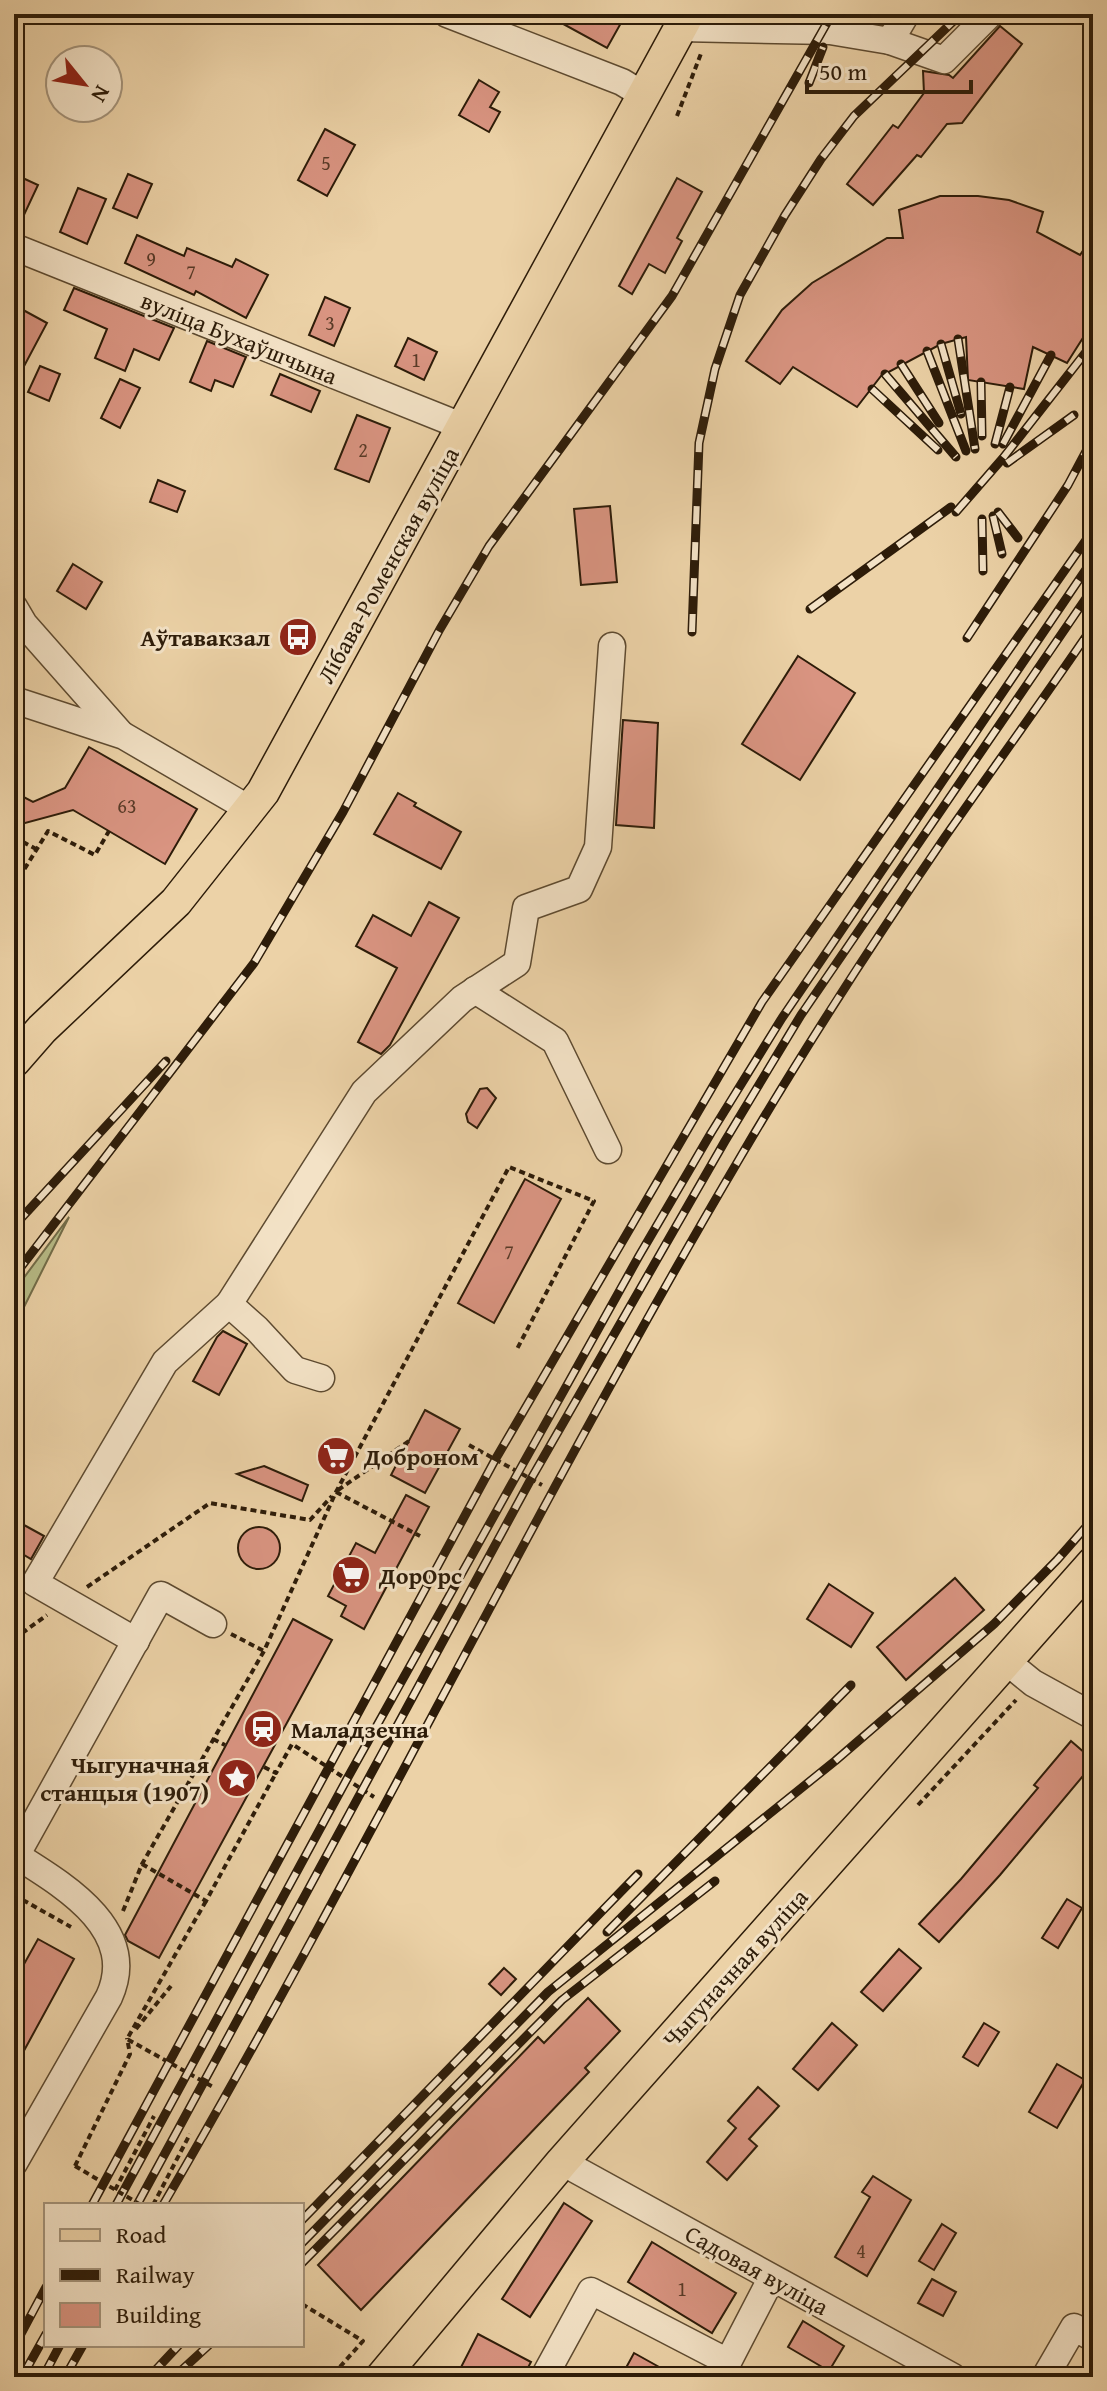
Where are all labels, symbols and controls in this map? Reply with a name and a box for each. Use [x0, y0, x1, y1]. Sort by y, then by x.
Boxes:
north arrow [44, 44, 124, 124]
scale bar [807, 44, 971, 94]
text: 50 m [819, 54, 867, 89]
text: N [84, 80, 119, 109]
house number: 5 [321, 148, 331, 177]
house number: 9 [146, 244, 156, 273]
house number: 7 [186, 257, 196, 286]
street label: вуліца Бухаўшчына [136, 283, 343, 394]
house number: 3 [325, 308, 335, 337]
house number: 1 [411, 345, 421, 374]
house number: 2 [358, 435, 368, 464]
street label: Лібава-Роменская вуліца [308, 440, 468, 690]
bus stop icon: Аўтавакзал [277, 616, 319, 658]
place label: Аўтавакзал [140, 620, 270, 655]
house number: 63 [117, 791, 137, 820]
house number: 7 [504, 1237, 514, 1266]
supermarket icon: Доброном [315, 1435, 357, 1477]
place label: Доброном [363, 1439, 479, 1474]
supermarket icon: ДорОрс [330, 1554, 372, 1596]
place label: ДорОрс [378, 1558, 462, 1593]
station icon: Маладзечна [242, 1708, 284, 1750]
place label: Маладзечна [291, 1712, 430, 1747]
place label: Чыгуначная станцыя (1907) [40, 1747, 209, 1810]
place icon: Чыгуначная станцыя (1907) [216, 1757, 258, 1799]
street label: Чыгуначная вуліца [654, 1880, 817, 2055]
legend [44, 2203, 304, 2347]
street label: Садовая вуліца [679, 2216, 836, 2324]
text: Road [116, 2217, 166, 2252]
house number: 4 [856, 2236, 866, 2265]
text: Railway [116, 2257, 195, 2292]
house number: 1 [677, 2274, 687, 2303]
text: Building [116, 2297, 201, 2332]

